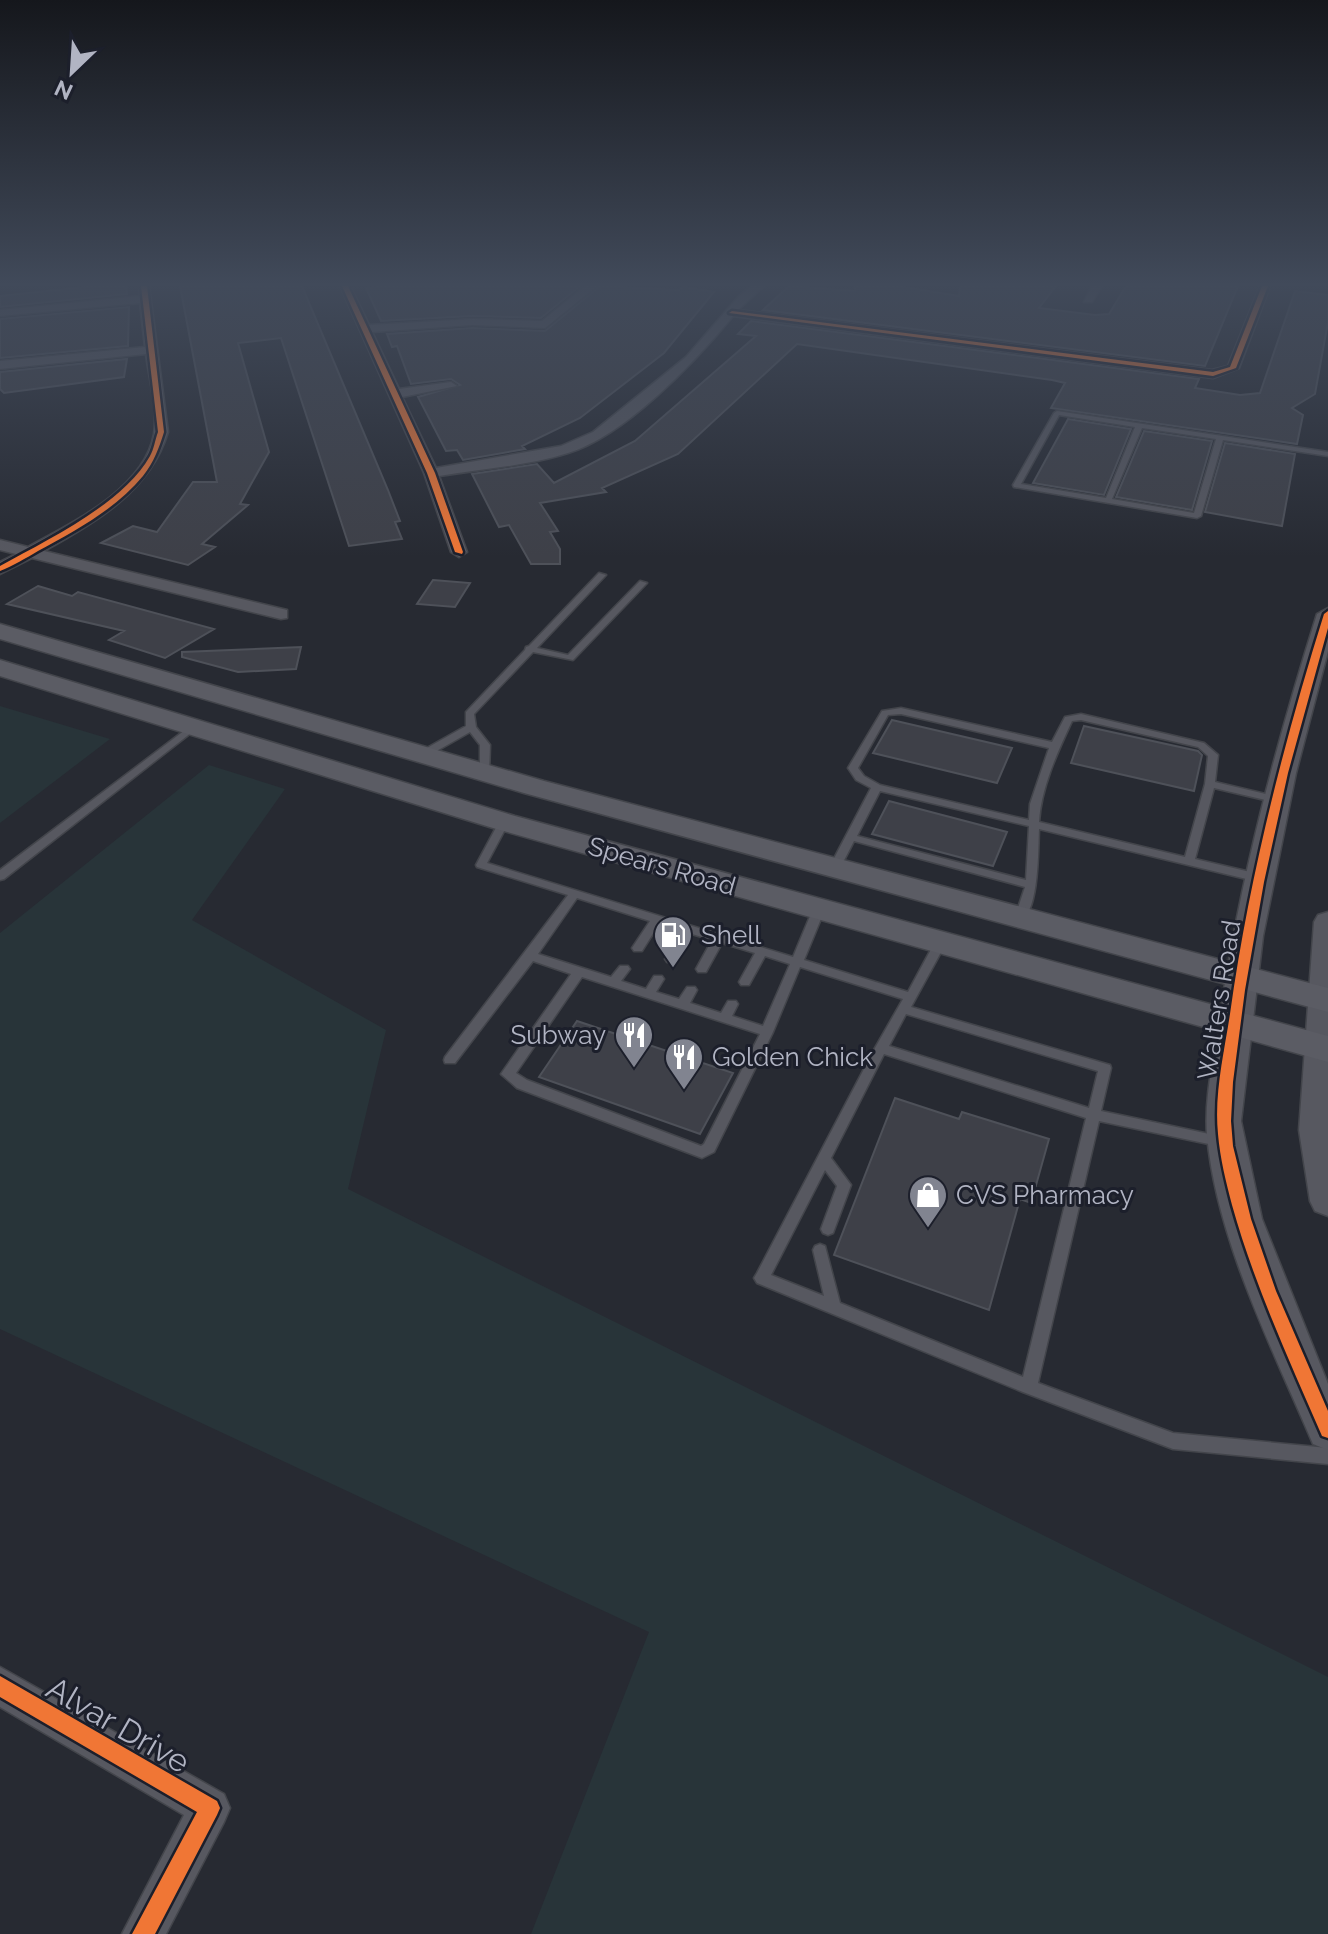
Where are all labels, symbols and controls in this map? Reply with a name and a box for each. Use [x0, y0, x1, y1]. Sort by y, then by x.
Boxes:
north arrow [32, 32, 112, 112]
text: N [50, 75, 77, 105]
street label: Spears Road [585, 831, 739, 901]
fuel station icon: Shell [652, 914, 694, 969]
street label: Walters Road [1192, 918, 1246, 1082]
place label: Shell [701, 920, 762, 950]
restaurant icon: Subway [613, 1014, 655, 1069]
place label: Subway [511, 1020, 606, 1050]
restaurant icon: Golden Chick [663, 1036, 705, 1091]
place label: Golden Chick [712, 1042, 873, 1072]
shop icon: CVS Pharmacy [907, 1174, 949, 1229]
place label: CVS Pharmacy [956, 1180, 1134, 1210]
street label: Alvar Drive [40, 1669, 196, 1780]

